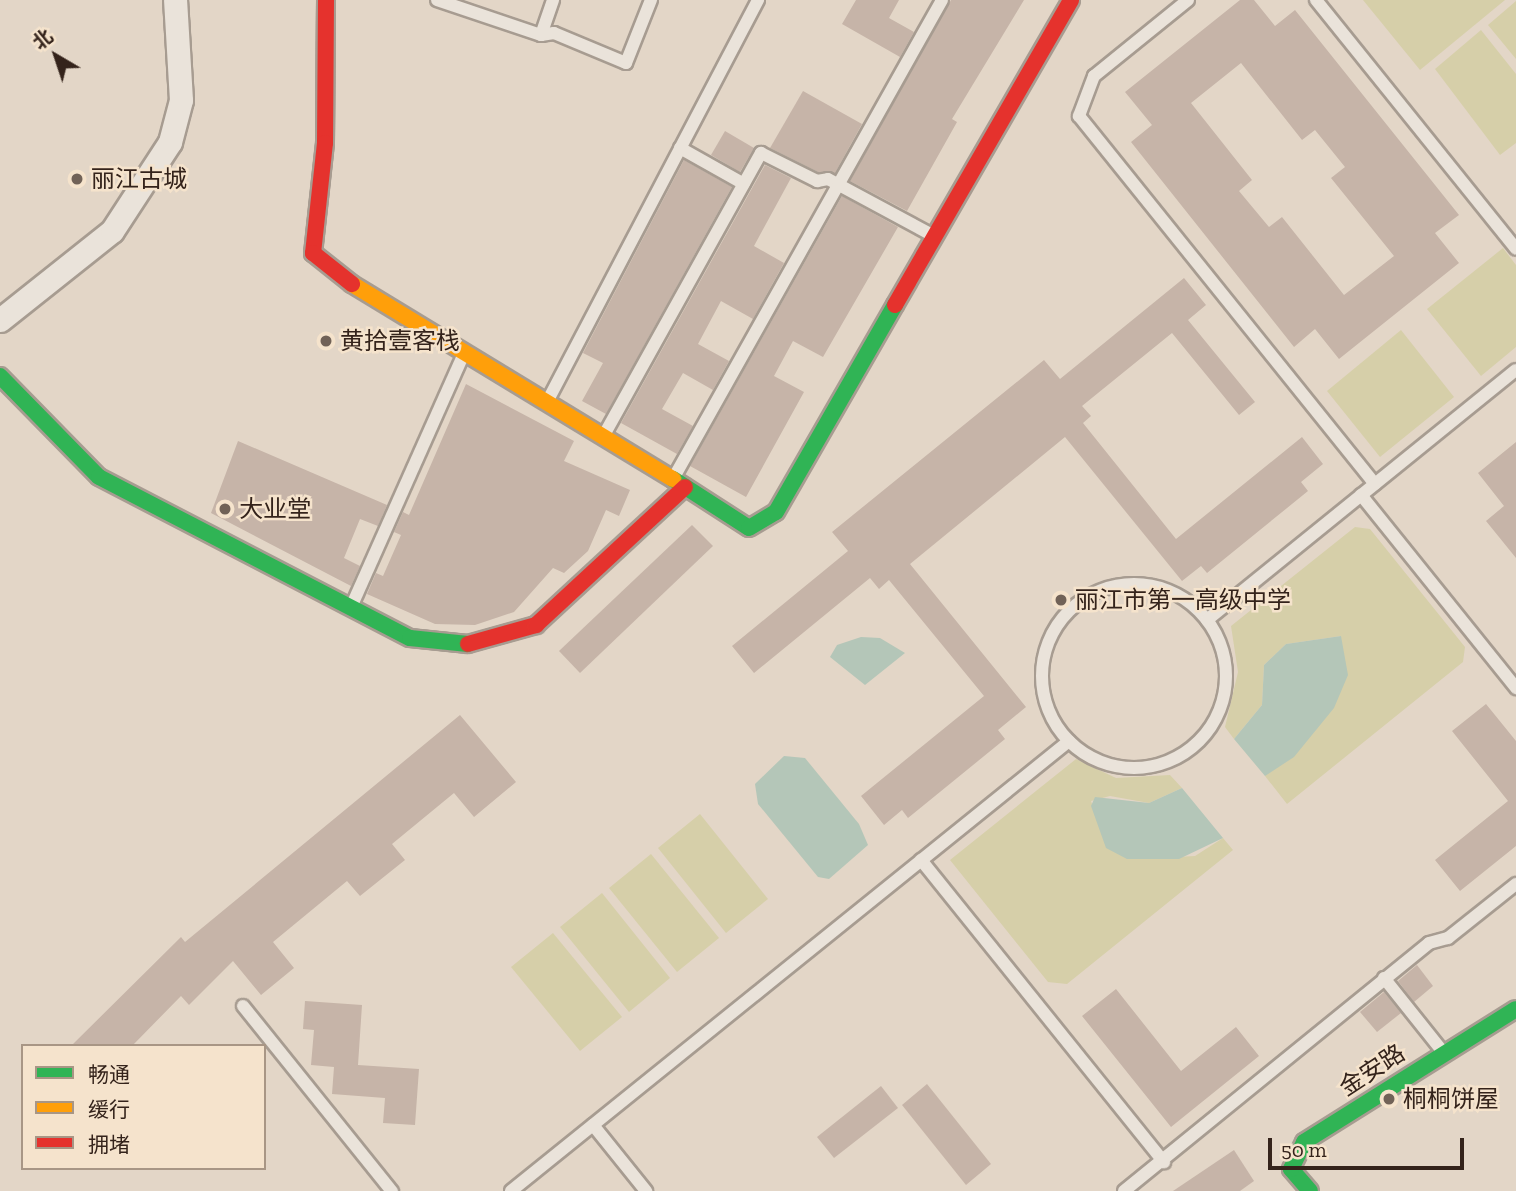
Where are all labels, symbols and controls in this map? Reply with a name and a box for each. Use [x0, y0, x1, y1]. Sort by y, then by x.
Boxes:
north arrow [21, 21, 91, 91]
text: 北 [28, 24, 57, 54]
place label: 丽江古城 [91, 165, 187, 193]
marker: 丽江古城 [69, 171, 85, 187]
place label: 黄拾壹客栈 [340, 327, 460, 355]
marker: 黄拾壹客栈 [318, 333, 334, 349]
place label: 大业堂 [239, 495, 311, 523]
marker: 大业堂 [217, 501, 233, 517]
place label: 丽江市第一高级中学 [1075, 586, 1291, 614]
marker: 丽江市第一高级中学 [1053, 592, 1069, 608]
street label: 金安路 [1334, 1038, 1410, 1102]
legend [21, 1044, 266, 1170]
text: 畅通 [88, 1062, 130, 1087]
place label: 桐桐饼屋 [1403, 1085, 1499, 1113]
marker: 桐桐饼屋 [1381, 1091, 1397, 1107]
text: 缓行 [88, 1097, 130, 1122]
scale bar [1271, 1124, 1467, 1168]
text: 拥堵 [88, 1132, 130, 1157]
text: 50 m [1281, 1137, 1327, 1162]

